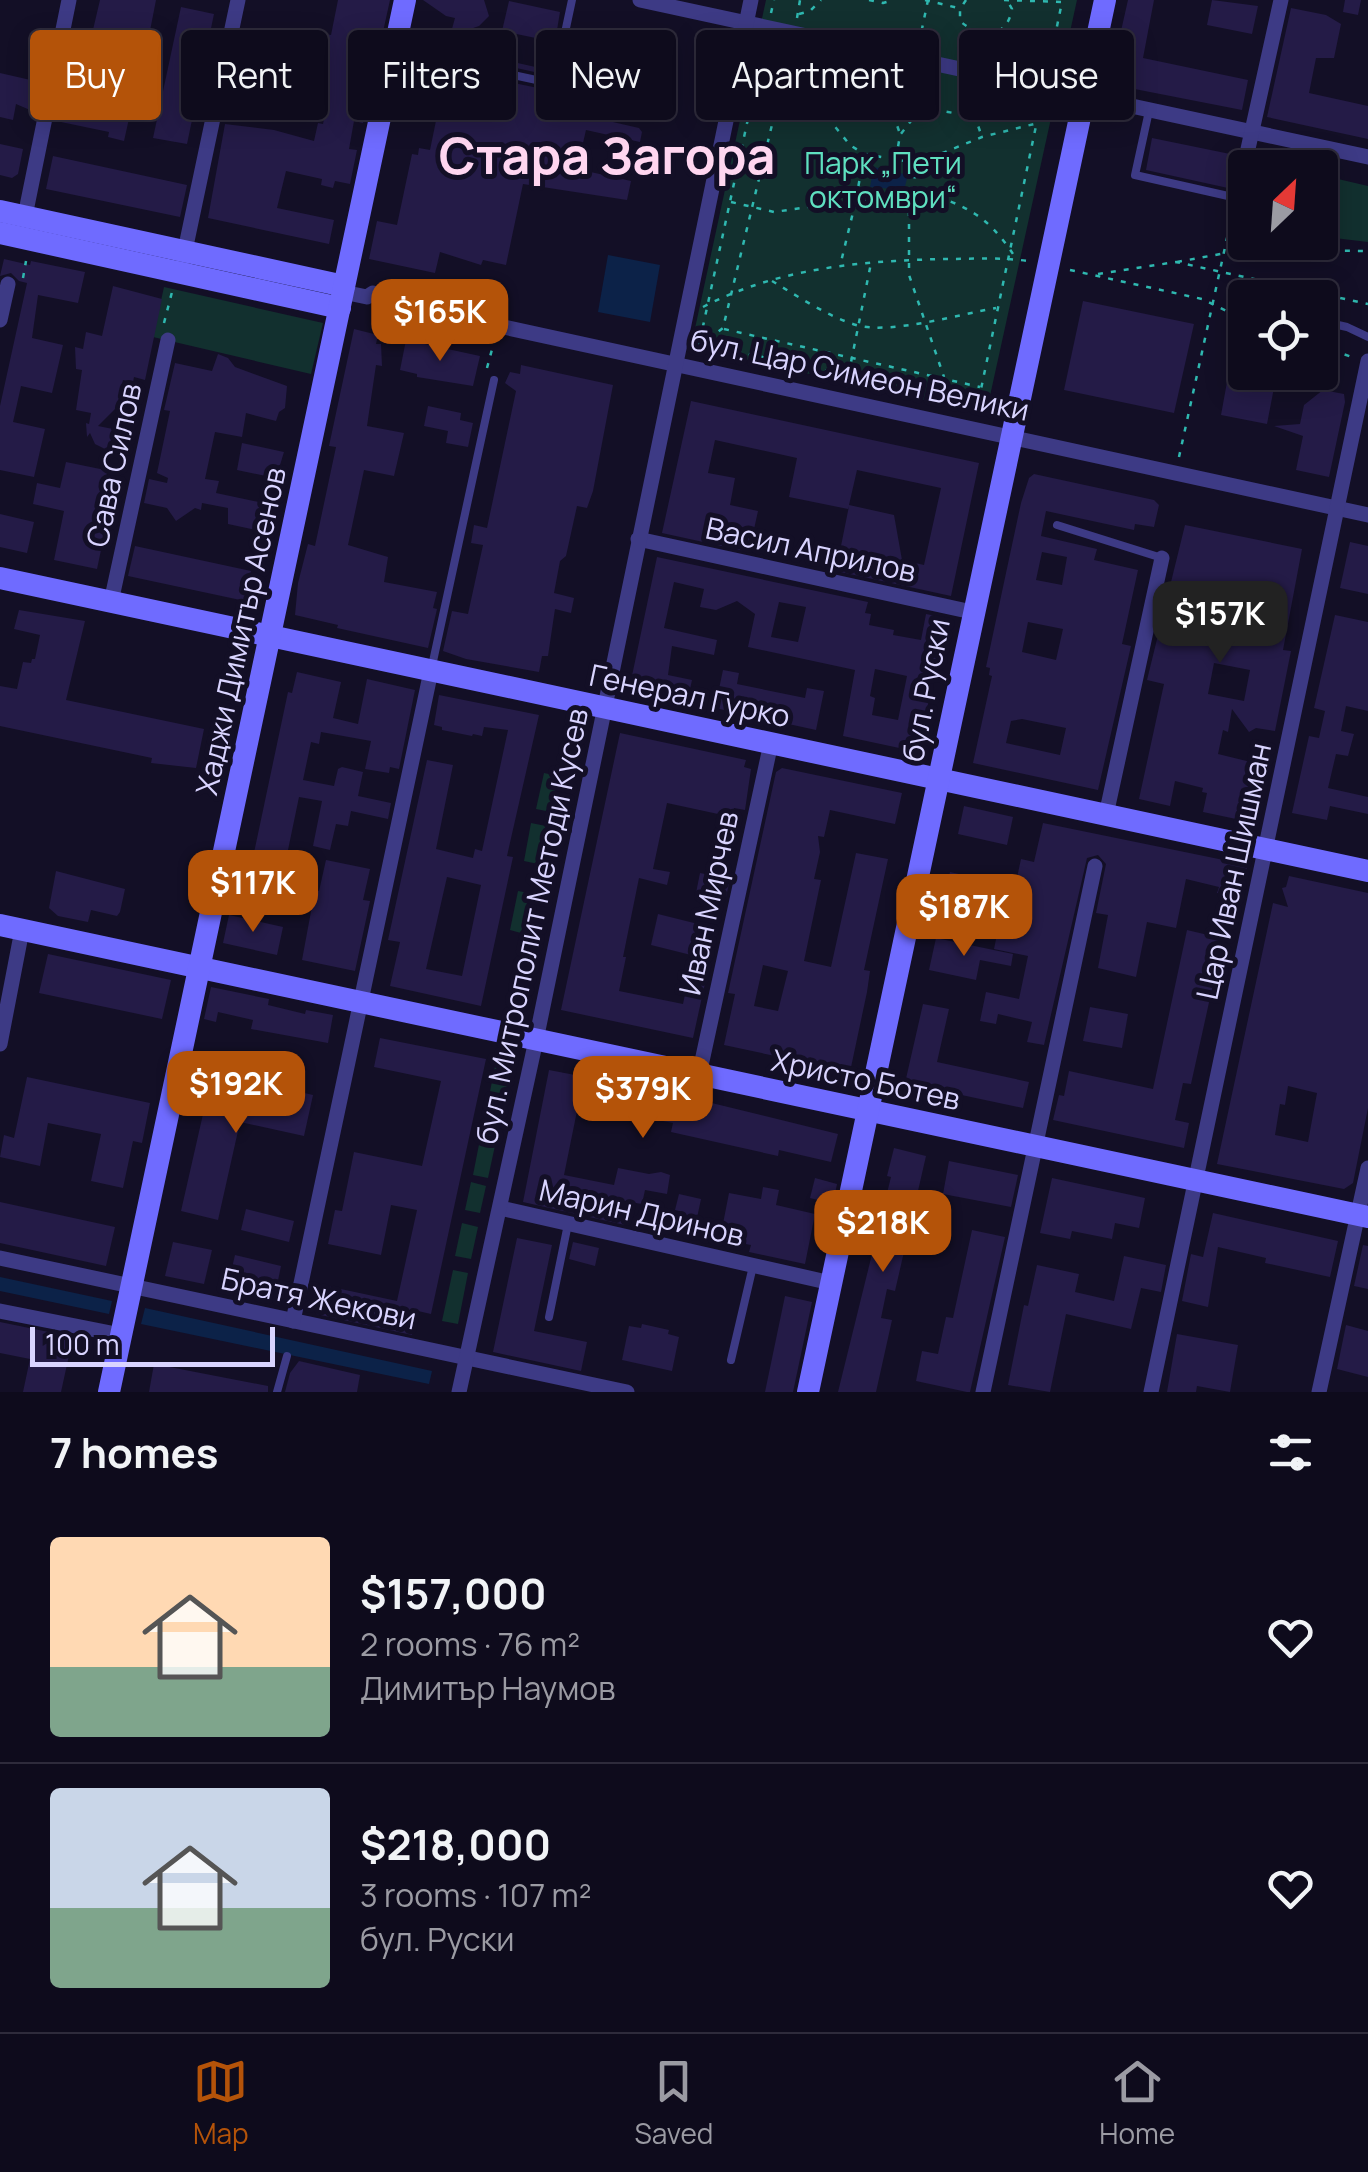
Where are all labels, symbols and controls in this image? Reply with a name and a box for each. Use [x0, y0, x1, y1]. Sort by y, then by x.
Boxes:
chip: Buy [30, 30, 161, 120]
chip: Rent [181, 30, 328, 120]
chip: Filters [348, 30, 516, 120]
chip: New [536, 30, 676, 120]
chip: Apartment [696, 30, 939, 120]
chip: House [959, 30, 1134, 120]
district label: Стара Загора [439, 121, 775, 189]
park label: Парк „Пети октомври“ [804, 142, 962, 217]
north arrow [1228, 150, 1338, 260]
map controls [1228, 150, 1338, 390]
pin: $165K [370, 279, 510, 364]
button: locate [1228, 280, 1338, 390]
text: $165K [393, 289, 487, 333]
street label: бул. Цар Симеон Велики [687, 318, 1033, 430]
street label: Сава Силов [76, 379, 150, 551]
street label: Хаджи Димитър Асенов [185, 463, 295, 799]
street label: Васил Априлов [702, 507, 920, 591]
pin: $157K [1150, 581, 1290, 666]
text: $157K [1175, 591, 1265, 635]
street label: бул. Руски [891, 615, 959, 765]
street label: Генерал Гурко [586, 654, 794, 736]
street label: бул. Митрополит Методи Кусев [465, 704, 597, 1148]
street label: Цар Иван Шишман [1186, 739, 1280, 1003]
street label: Иван Мирчев [669, 807, 747, 999]
pin: $117K [183, 850, 323, 935]
text: $117K [210, 860, 296, 904]
pin: $187K [894, 874, 1034, 959]
text: $187K [918, 884, 1010, 928]
street label: Христо Ботев [768, 1039, 964, 1119]
pin: $192K [166, 1051, 306, 1136]
pin: $379K [573, 1056, 713, 1141]
text: $192K [189, 1061, 283, 1105]
text: $379K [595, 1066, 691, 1110]
street label: Марин Дринов [536, 1169, 748, 1255]
pin: $218K [813, 1190, 953, 1275]
text: $218K [836, 1200, 930, 1244]
street label: Братя Жекови [218, 1257, 420, 1339]
scale bar [30, 1322, 275, 1366]
text: 100 m [45, 1325, 119, 1363]
text: 7 homes [50, 1423, 218, 1481]
icon: filters [1263, 1425, 1318, 1480]
text: $157,000 [360, 1564, 547, 1622]
icon: home [130, 1577, 250, 1697]
icon: heart [1263, 1610, 1318, 1665]
text: 2 rooms · 76 m² [360, 1622, 580, 1666]
text: Димитър Наумов [360, 1666, 615, 1710]
text: $218,000 [360, 1815, 551, 1873]
icon: home [130, 1828, 250, 1948]
icon: heart [1263, 1861, 1318, 1916]
text: 3 rooms · 107 m² [360, 1873, 592, 1917]
text: бул. Руски [360, 1917, 515, 1961]
tab: Map [193, 2054, 249, 2152]
tab: Saved [635, 2054, 713, 2152]
tab: Home [1099, 2054, 1175, 2152]

